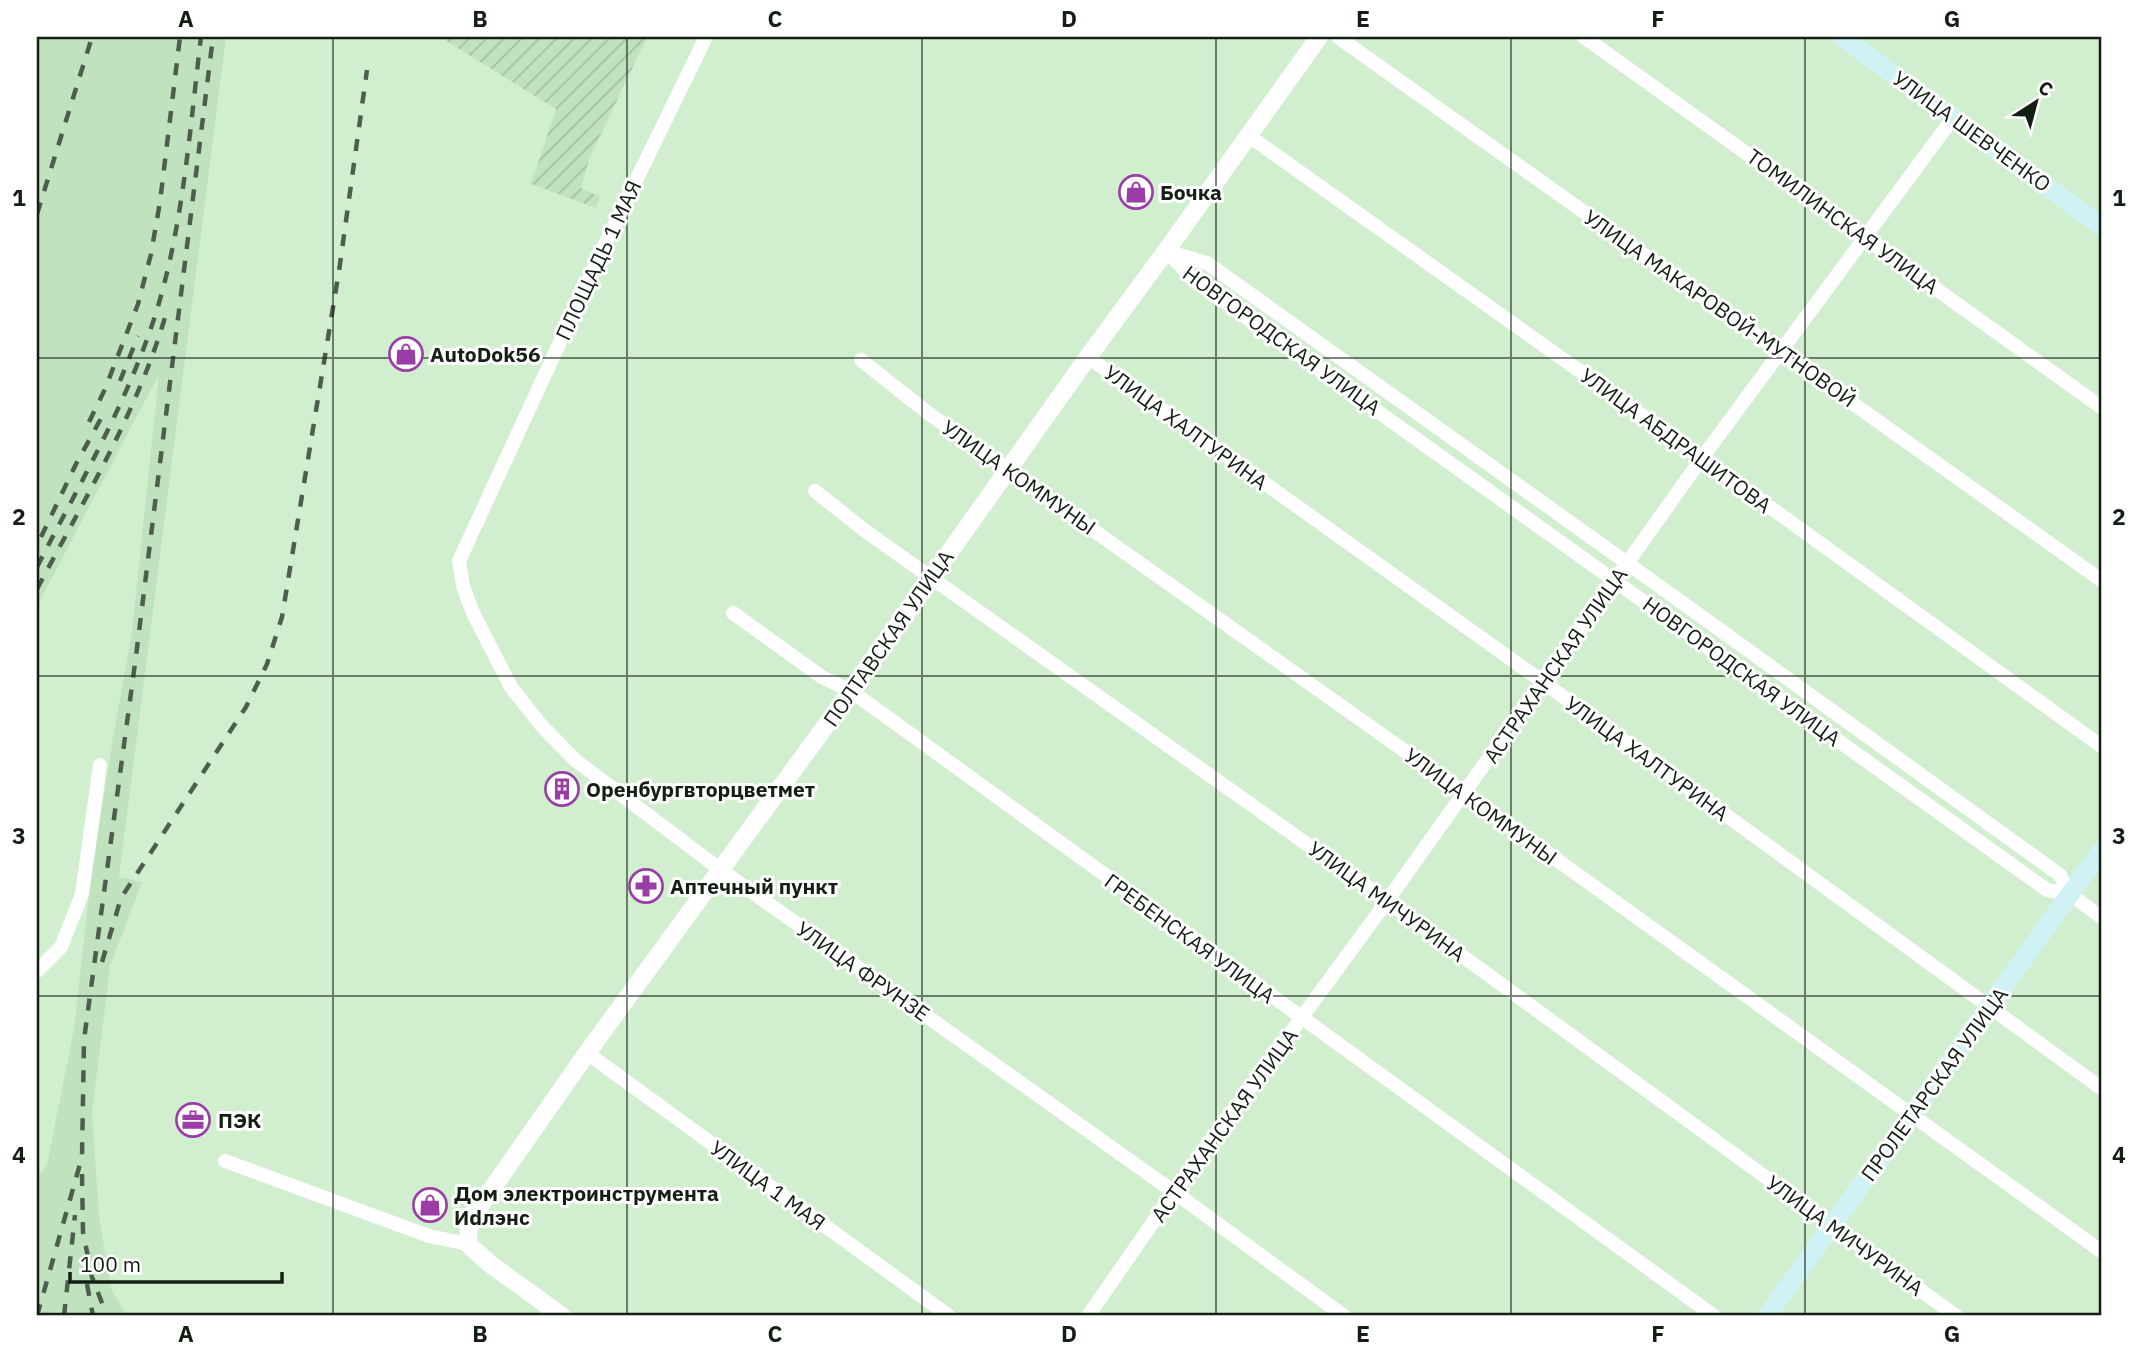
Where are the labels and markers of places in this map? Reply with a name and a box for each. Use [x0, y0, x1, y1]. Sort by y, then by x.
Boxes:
shop icon: Бочка [1117, 173, 1155, 211]
place label: Бочка [1160, 178, 1222, 206]
shop icon: AutoDok56 [387, 335, 425, 373]
place label: AutoDok56 [430, 340, 541, 368]
building icon: Оренбургвторцветмет [543, 770, 581, 808]
place label: Оренбургвторцветмет [586, 775, 815, 803]
pharmacy icon: Аптечный пункт [627, 867, 665, 905]
place label: Аптечный пункт [670, 872, 838, 900]
office icon: ПЭК [174, 1101, 212, 1139]
place label: ПЭК [218, 1106, 261, 1134]
place label: Дом электроинструмента Иdлэнс [454, 1179, 719, 1231]
shop icon: Дом электроинструмента Иdлэнс [411, 1186, 449, 1224]

